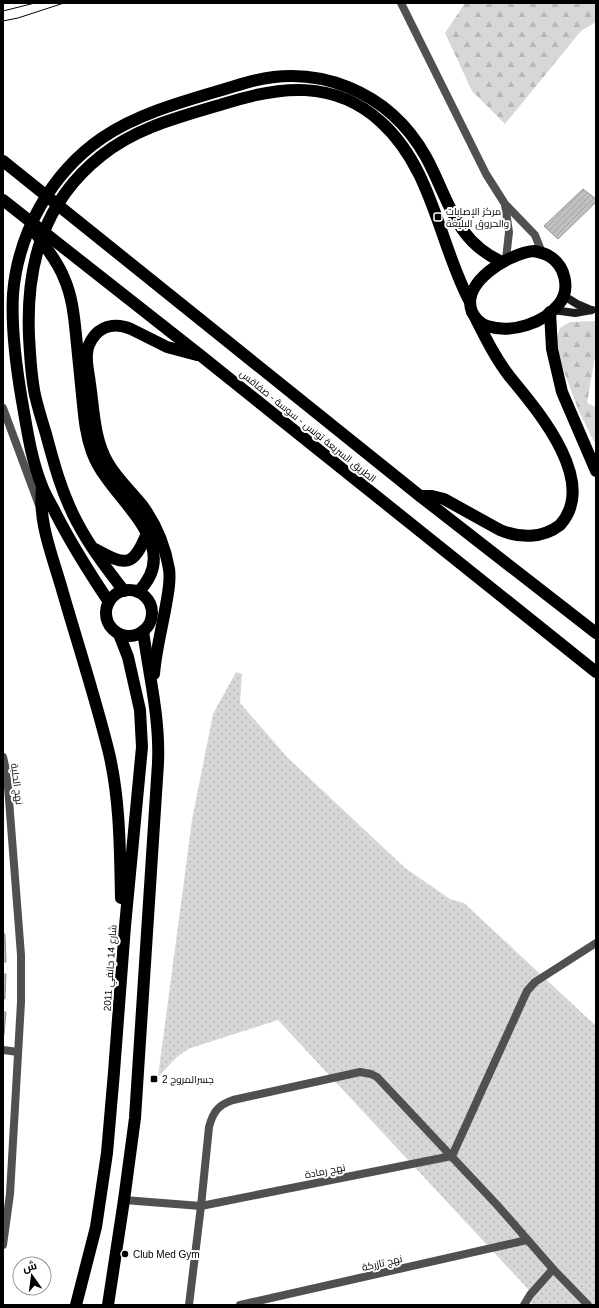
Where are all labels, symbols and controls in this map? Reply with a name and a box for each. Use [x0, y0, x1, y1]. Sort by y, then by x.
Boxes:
place label: مركز الإصابات والحروق البليغة [446, 206, 509, 230]
marker: مركز الإصابات والحروق البليغة [433, 212, 443, 222]
street label: الطريق السريعة تونس - سوسة - صفاقس [237, 368, 378, 485]
street label: نهج الحلبة [8, 763, 25, 805]
street label: شارع 14 جانفي 2011 [101, 924, 121, 1012]
marker: جسرالمروج 2 [149, 1074, 159, 1084]
place label: جسرالمروج 2 [162, 1074, 214, 1086]
street label: نهج رمادة [304, 1162, 346, 1181]
marker: Club Med Gym [120, 1249, 130, 1259]
place label: Club Med Gym [133, 1249, 200, 1260]
street label: نهج تازركة [361, 1253, 404, 1274]
north arrow [12, 1256, 52, 1296]
text: ش [21, 1259, 38, 1275]

